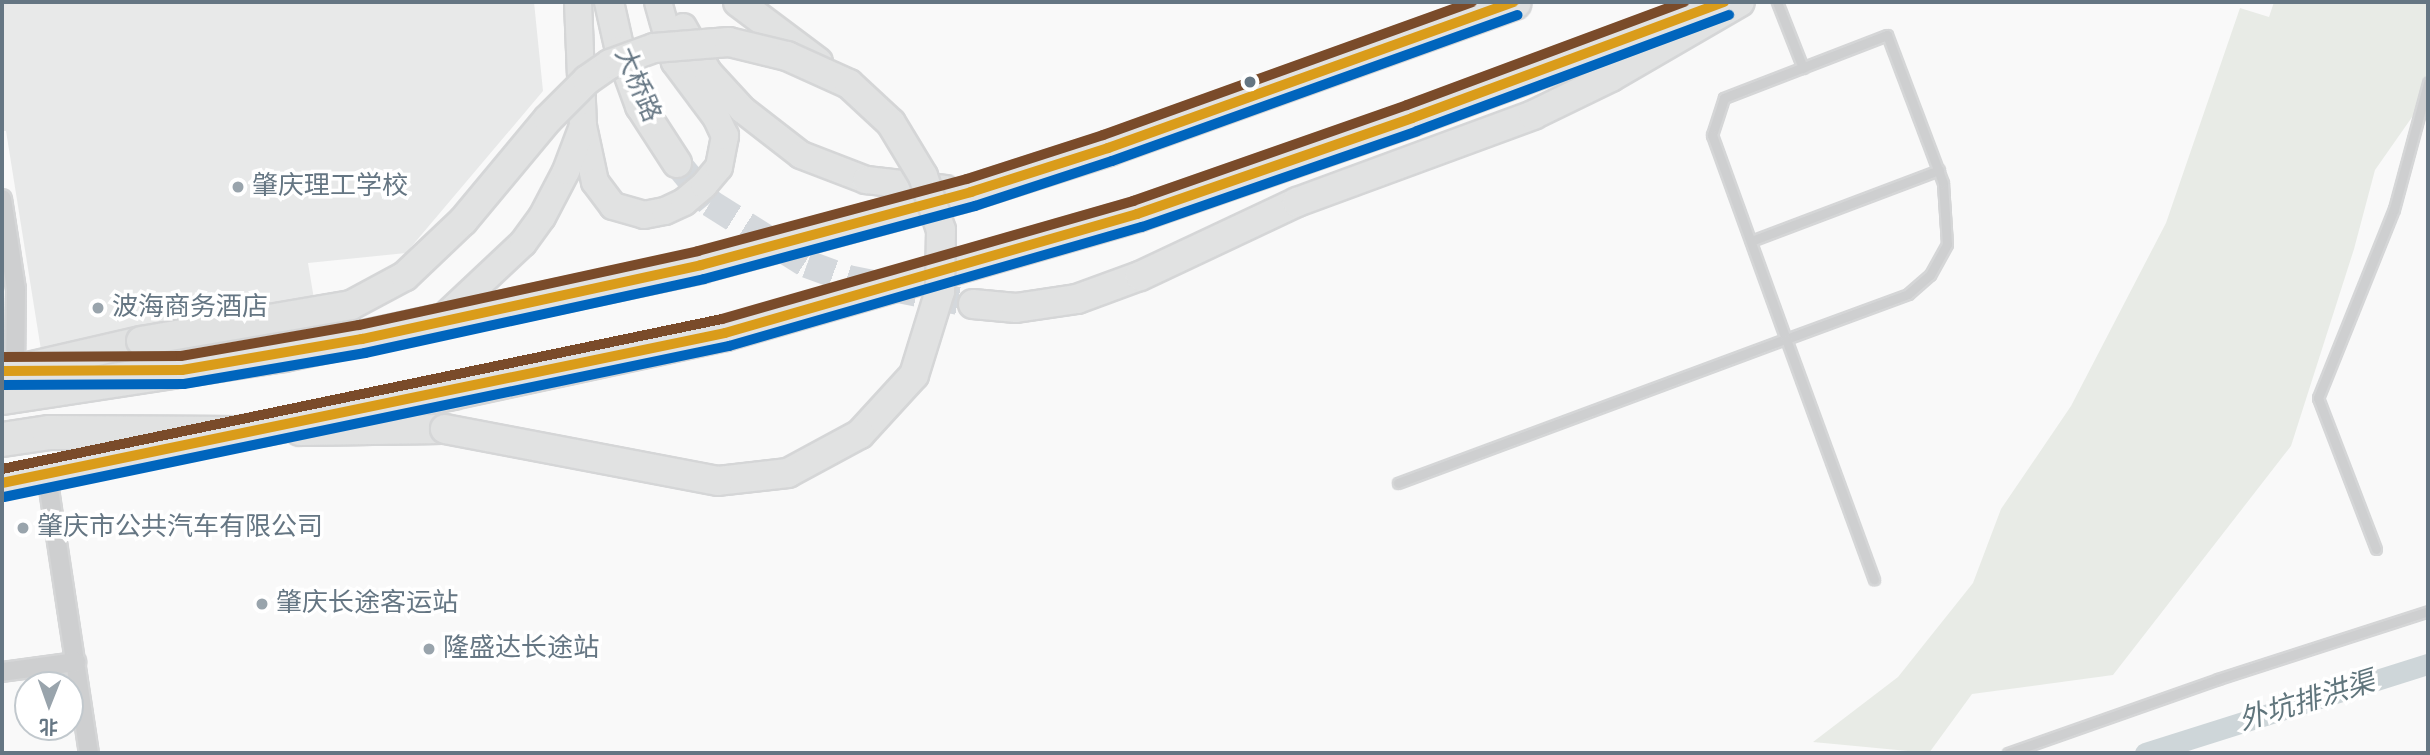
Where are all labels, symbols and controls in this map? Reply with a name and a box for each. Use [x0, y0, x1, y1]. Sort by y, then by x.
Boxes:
street label: 大桥路 [607, 43, 667, 127]
unlabelled marker [1243, 75, 1257, 89]
place label: 肇庆理工学校 [252, 171, 408, 203]
marker: 肇庆理工学校 [230, 179, 246, 195]
place label: 波海商务酒店 [112, 292, 268, 324]
marker: 波海商务酒店 [90, 300, 106, 316]
place label: 肇庆市公共汽车有限公司 [37, 512, 323, 544]
marker: 肇庆市公共汽车有限公司 [15, 520, 31, 536]
place label: 肇庆长途客运站 [276, 588, 458, 620]
marker: 肇庆长途客运站 [254, 596, 270, 612]
place label: 隆盛达长途站 [443, 633, 599, 665]
marker: 隆盛达长途站 [421, 641, 437, 657]
water label: 外坑排洪渠 [2235, 665, 2379, 739]
north arrow [14, 671, 84, 741]
text: 北 [39, 714, 58, 737]

